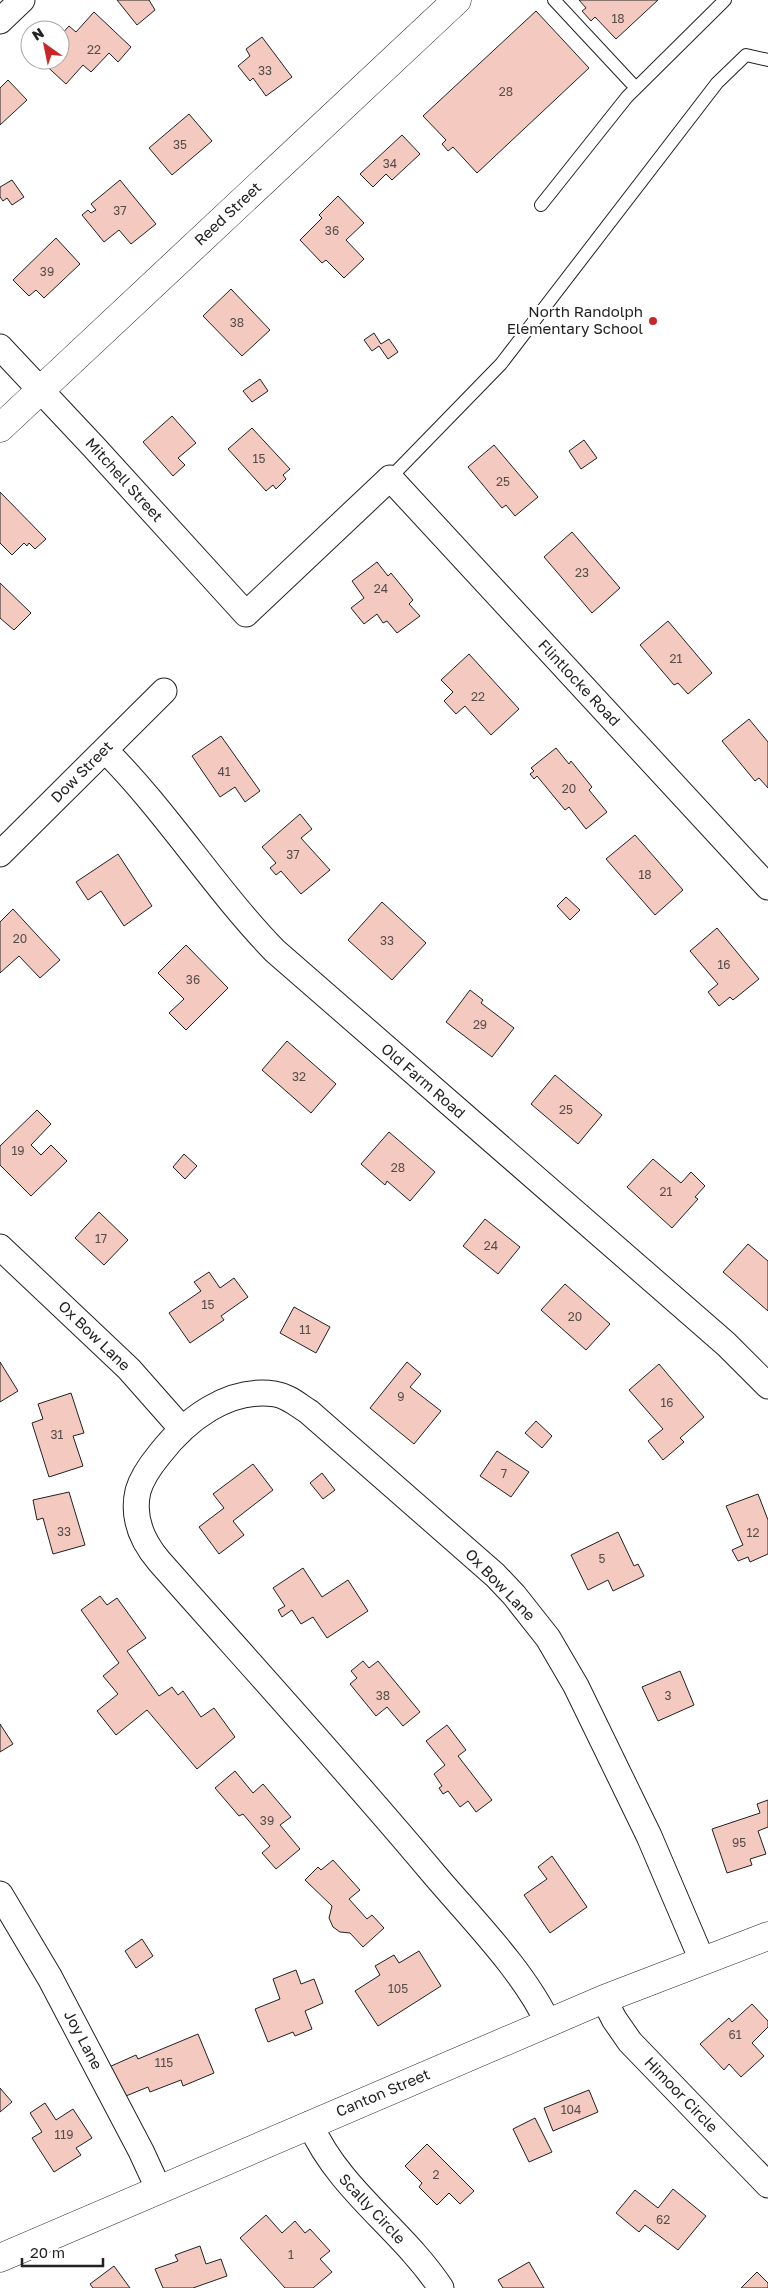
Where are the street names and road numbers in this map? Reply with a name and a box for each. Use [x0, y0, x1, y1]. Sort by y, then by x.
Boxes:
street label: Reed Street [190, 178, 264, 249]
street label: Mitchell Street [82, 434, 167, 525]
street label: Flintlocke Road [535, 635, 625, 729]
street label: Dow Street [47, 737, 116, 806]
street label: Old Farm Road [378, 1039, 469, 1122]
street label: Ox Bow Lane [55, 1297, 135, 1374]
street label: Ox Bow Lane [462, 1545, 540, 1624]
street label: Joy Lane [61, 2007, 107, 2072]
street label: Himoor Circle [641, 2053, 722, 2136]
street label: Canton Street [333, 2064, 432, 2120]
street label: Scally Circle [336, 2170, 410, 2247]

